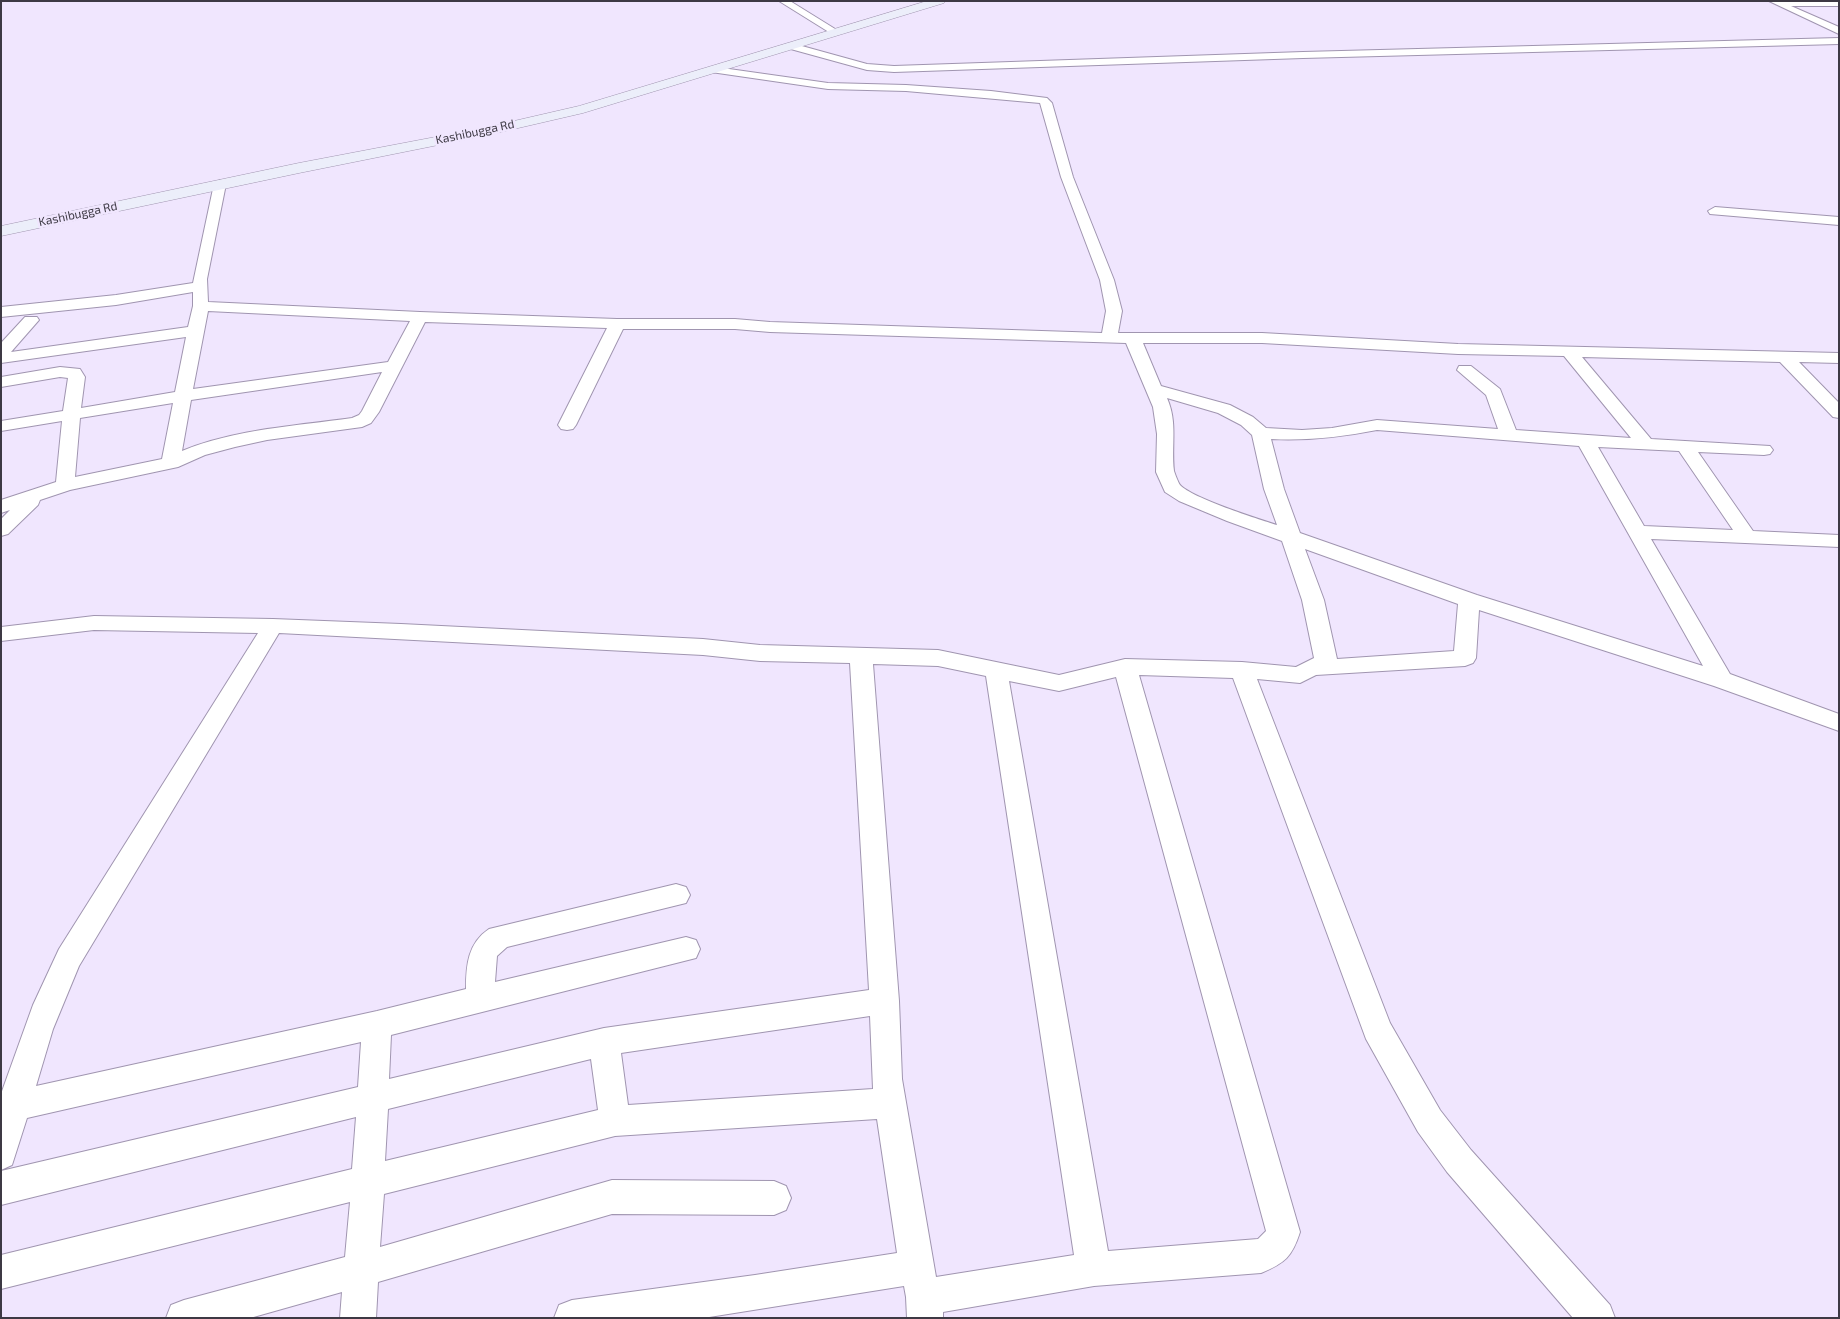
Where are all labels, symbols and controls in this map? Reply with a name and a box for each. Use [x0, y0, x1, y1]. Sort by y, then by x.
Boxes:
street label: Kashibugga Rd [434, 117, 516, 147]
street label: Kashibugga Rd [37, 199, 119, 229]

